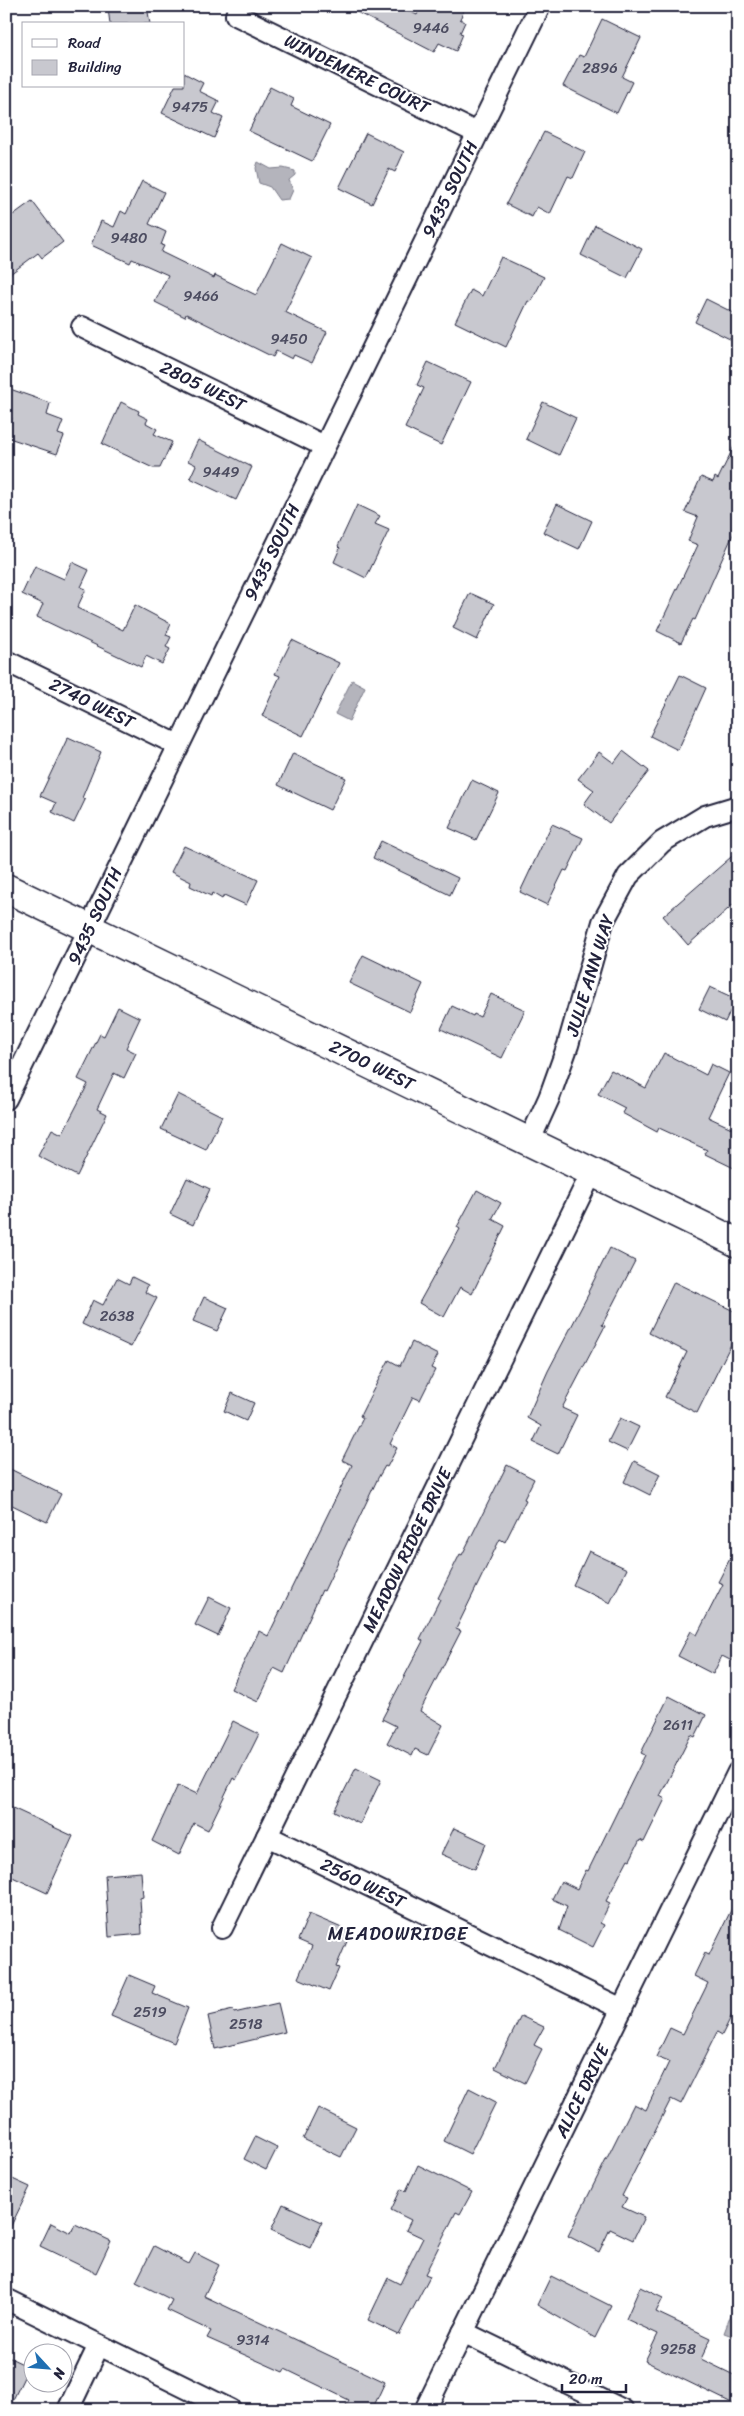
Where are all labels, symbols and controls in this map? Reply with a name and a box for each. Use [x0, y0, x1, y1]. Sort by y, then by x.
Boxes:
house number: 9446 [413, 15, 449, 41]
legend [22, 22, 185, 88]
street label: WINDEMERE COURT [279, 25, 437, 124]
text: Road [68, 30, 101, 56]
text: Building [68, 54, 122, 80]
house number: 2896 [582, 55, 618, 81]
house number: 9475 [172, 94, 208, 120]
street label: 9435 SOUTH [413, 135, 487, 243]
house number: 9480 [110, 225, 148, 251]
house number: 9466 [183, 283, 219, 309]
house number: 9450 [270, 326, 308, 352]
street label: 2805 WEST [154, 351, 252, 421]
house number: 9449 [202, 459, 240, 485]
street label: 9435 SOUTH [235, 498, 309, 606]
street label: 2740 WEST [44, 668, 141, 738]
street label: 9435 SOUTH [58, 861, 132, 970]
street label: JULIE ANN WAY [556, 909, 624, 1041]
street label: 2700 WEST [324, 1030, 421, 1100]
house number: 2638 [100, 1303, 134, 1329]
street label: MEADOW RIDGE DRIVE [353, 1461, 461, 1638]
house number: 2611 [663, 1712, 693, 1738]
street label: 2560 WEST [315, 1849, 412, 1918]
district label: MEADOWRIDGE [328, 1917, 469, 1950]
house number: 2519 [133, 1999, 167, 2025]
house number: 2518 [229, 2011, 263, 2037]
street label: ALICE DRIVE [545, 2038, 619, 2144]
house number: 9314 [236, 2327, 270, 2353]
house number: 9258 [660, 2336, 696, 2362]
north arrow [22, 2344, 72, 2394]
scale bar [562, 2361, 625, 2393]
text: N [46, 2363, 73, 2384]
text: 20 m [569, 2366, 603, 2392]

